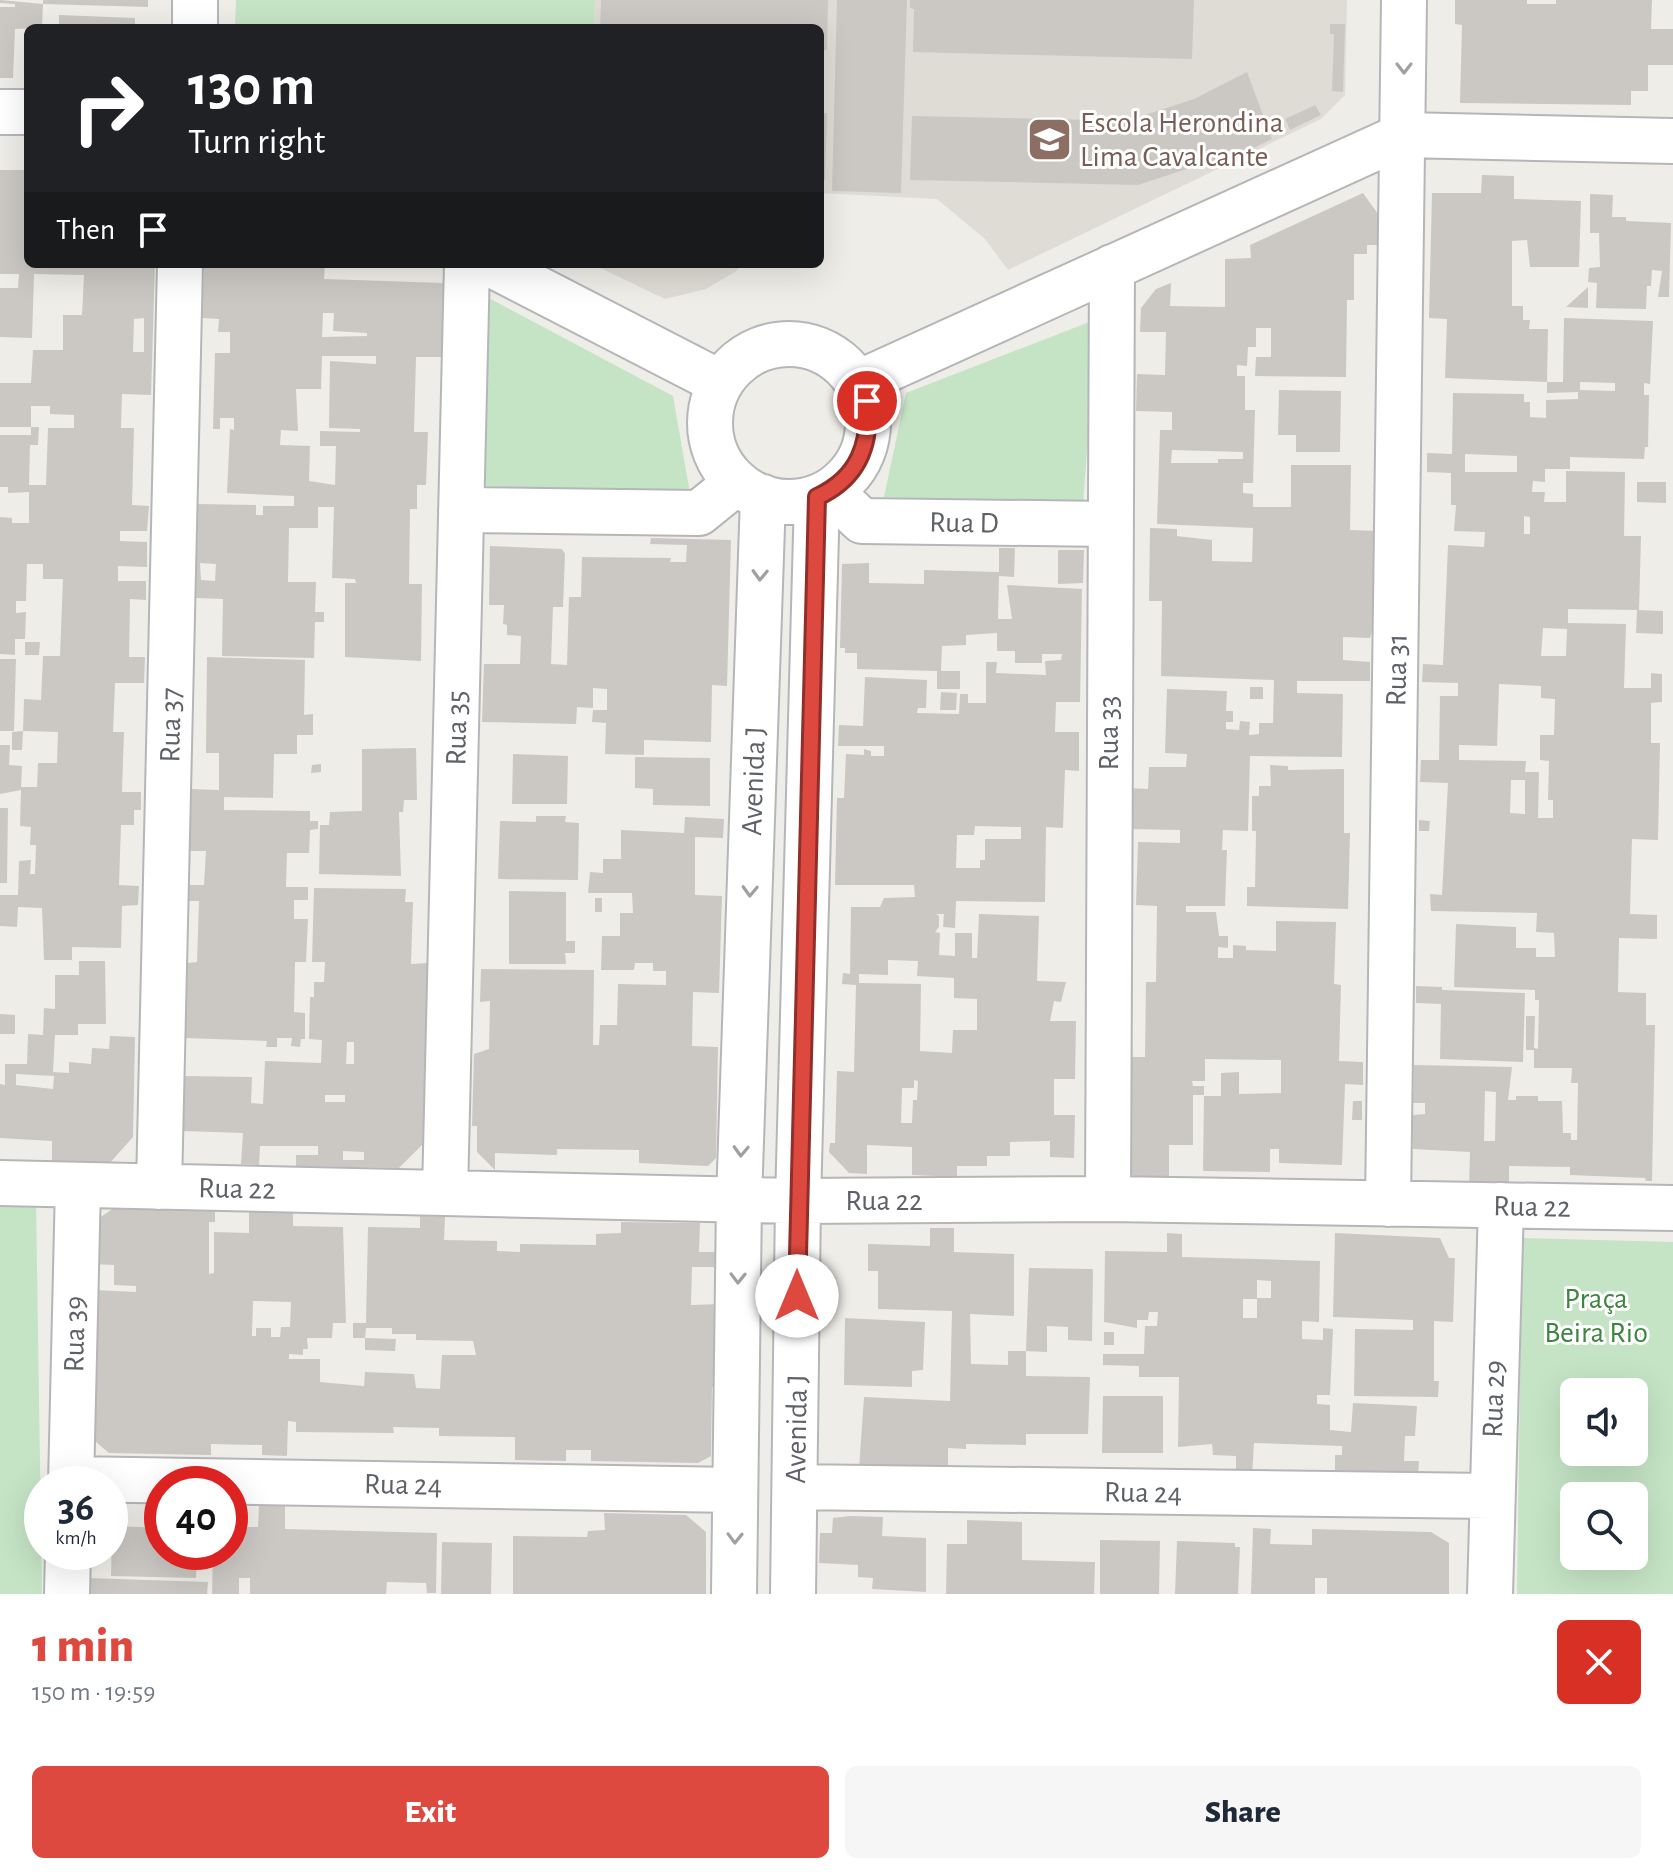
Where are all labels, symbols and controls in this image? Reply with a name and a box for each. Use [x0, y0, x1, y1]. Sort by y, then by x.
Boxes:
icon: right [56, 56, 160, 160]
text: 130 m [188, 59, 315, 115]
one-way arrow [1395, 62, 1413, 75]
place label: Escola Herondina Lima Cavalcante [1080, 108, 1284, 172]
school or university icon: Escola Herondina Lima Cavalcante [1025, 115, 1073, 163]
text: Turn right [188, 124, 325, 160]
icon: arrive [131, 208, 175, 252]
text: Then [56, 215, 115, 245]
pin [833, 367, 901, 435]
icon: arrive [845, 379, 889, 423]
street label: Rua D [929, 507, 999, 539]
one-way arrow [752, 569, 769, 582]
street label: Rua 31 [1381, 633, 1413, 707]
street label: Rua 37 [155, 687, 187, 763]
street label: Rua 35 [441, 690, 473, 766]
street label: Rua 33 [1094, 696, 1124, 770]
street label: Avenida J [737, 726, 771, 836]
one-way arrow [741, 885, 758, 898]
one-way arrow [732, 1145, 749, 1157]
street label: Rua 22 [198, 1173, 276, 1205]
street label: Rua 22 [845, 1186, 923, 1216]
street label: Rua 22 [1493, 1191, 1571, 1223]
position arrow [755, 1254, 839, 1338]
one-way arrow [729, 1272, 747, 1285]
park label: Praça Beira Rio [1544, 1284, 1648, 1348]
street label: Rua 39 [59, 1295, 91, 1373]
street label: Rua 29 [1478, 1360, 1510, 1438]
street label: Avenida J [781, 1374, 813, 1484]
map controls [1560, 1378, 1648, 1570]
button: sound [1560, 1378, 1648, 1466]
speed limit sign: 40 [144, 1466, 248, 1570]
street label: Rua 24 [364, 1469, 442, 1501]
street label: Rua 24 [1104, 1477, 1182, 1509]
button: search [1560, 1482, 1648, 1570]
text: 36 [58, 1488, 94, 1528]
text: km/h [55, 1528, 97, 1548]
one-way arrow [726, 1532, 743, 1545]
button: close [1557, 1620, 1641, 1704]
text: 1 min [32, 1623, 134, 1671]
text: 150 m · 19:59 [32, 1679, 155, 1705]
button: Exit [32, 1766, 829, 1858]
button: Share [845, 1766, 1641, 1858]

